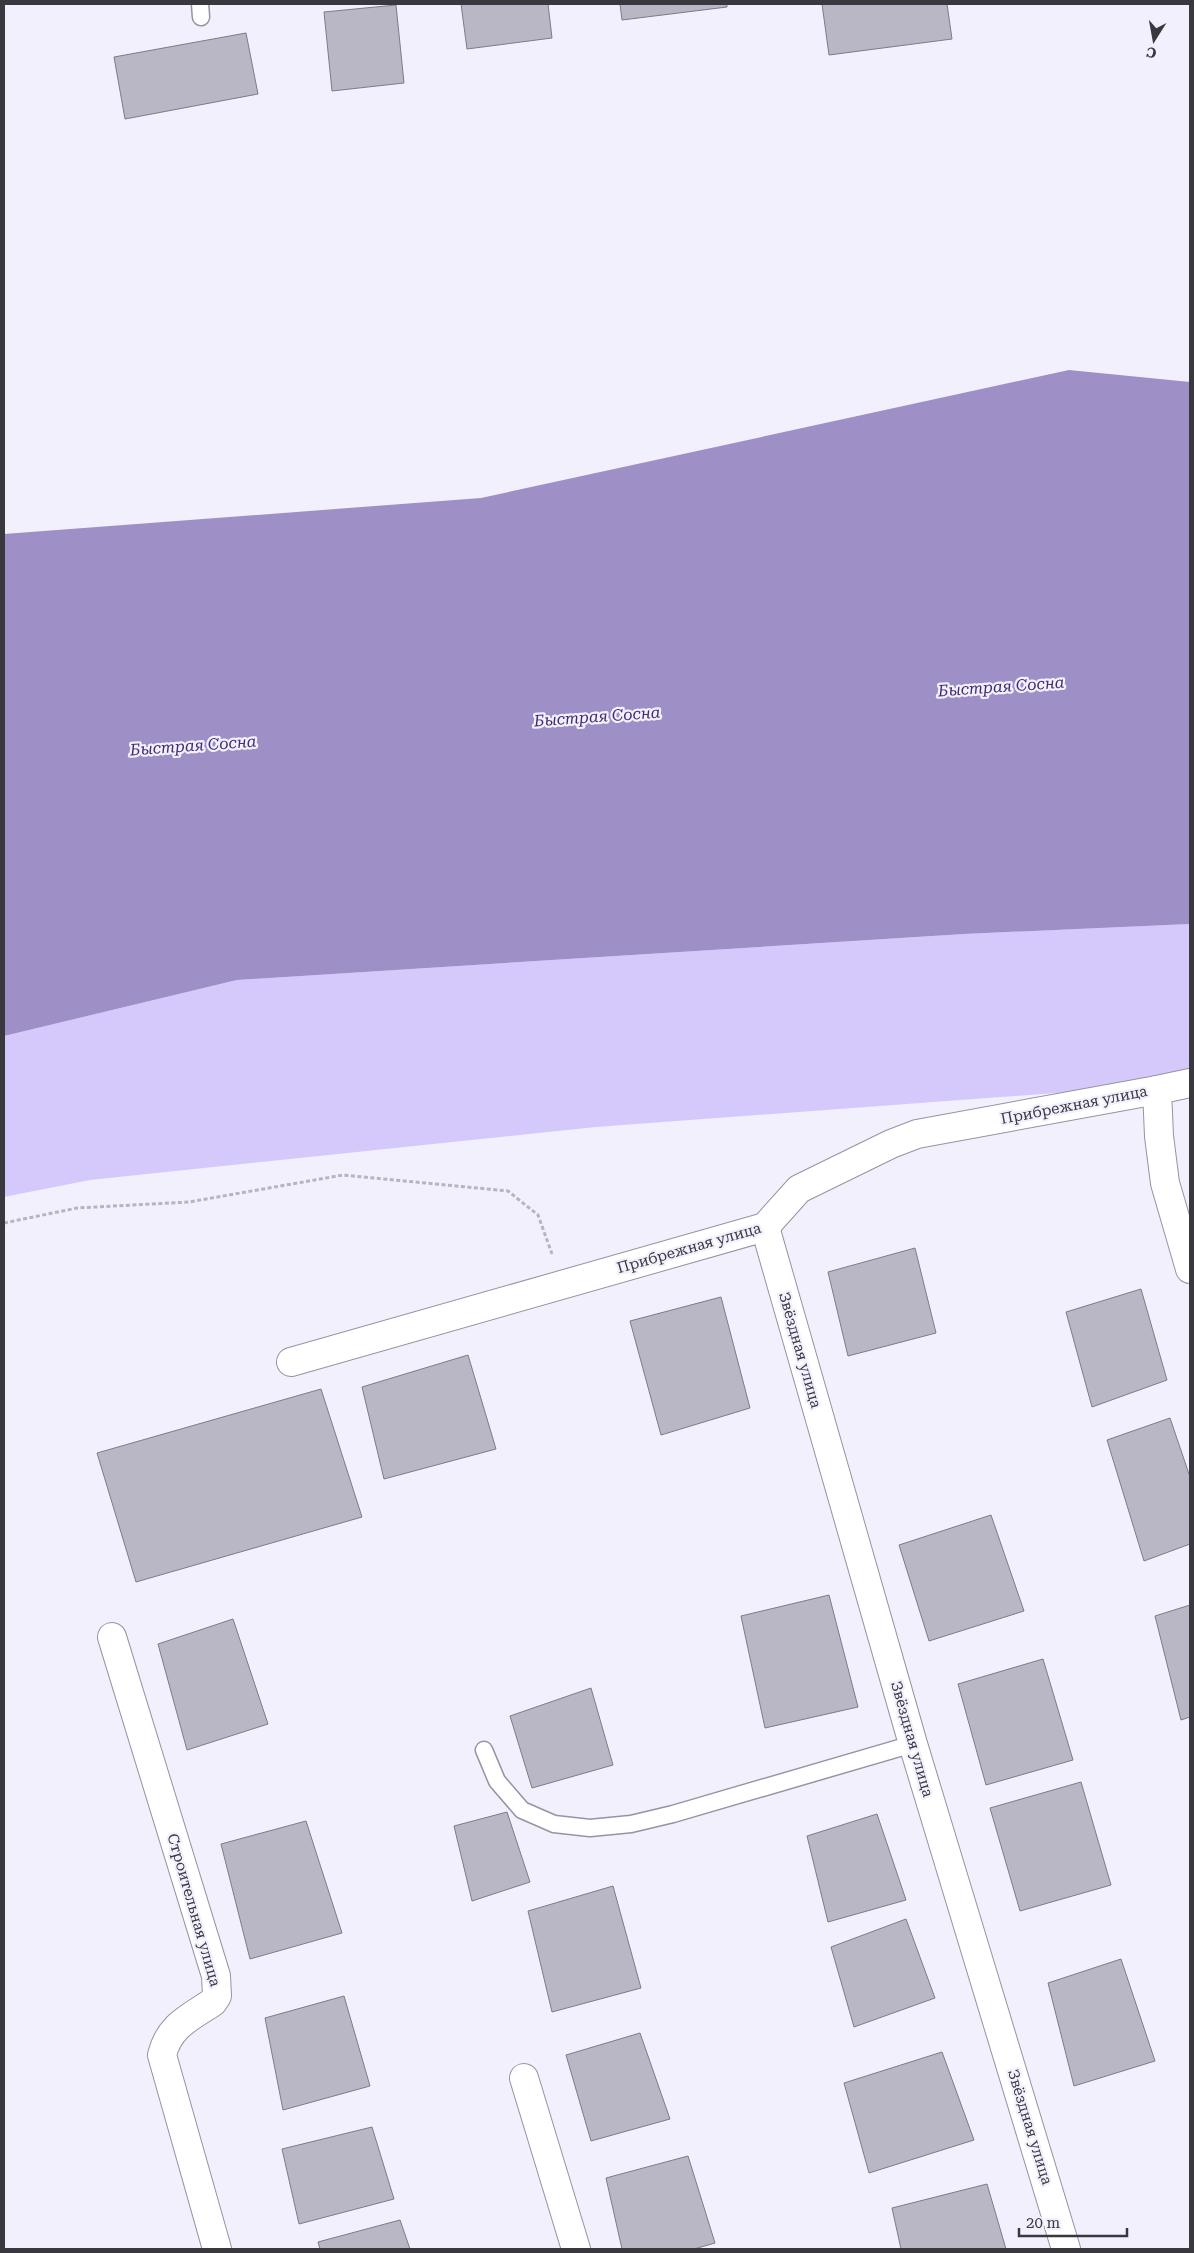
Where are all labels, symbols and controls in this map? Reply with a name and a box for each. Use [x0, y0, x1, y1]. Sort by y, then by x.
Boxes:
north arrow [1129, 15, 1179, 65]
text: С [1145, 44, 1158, 62]
water label: Быстрая Сосна [936, 673, 1065, 700]
water label: Быстрая Сосна [532, 703, 661, 730]
water label: Быстрая Сосна [128, 732, 257, 759]
street label: Прибрежная улица [999, 1082, 1149, 1128]
street label: Прибрежная улица [615, 1219, 763, 1277]
street label: Звёздная улица [775, 1290, 825, 1410]
street label: Звёздная улица [887, 1679, 937, 1799]
street label: Строительная улица [164, 1831, 224, 1989]
street label: Звёздная улица [1004, 2067, 1056, 2187]
scale bar [1019, 2206, 1126, 2238]
text: 20 m [1026, 2214, 1061, 2232]

